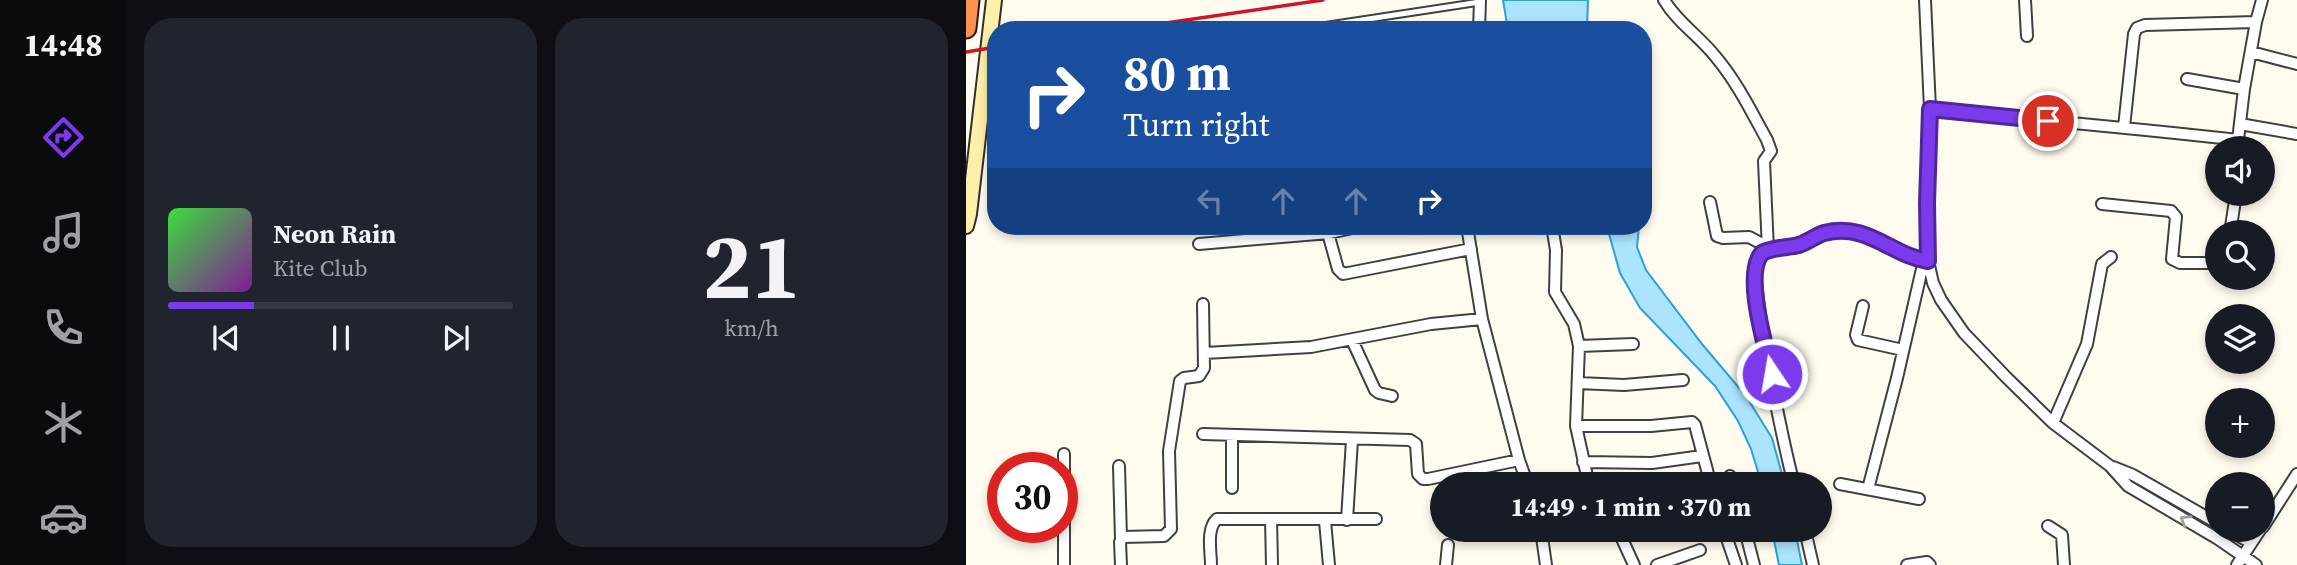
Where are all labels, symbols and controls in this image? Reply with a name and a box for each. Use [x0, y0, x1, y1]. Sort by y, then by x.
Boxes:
text: 14:48 [24, 23, 102, 67]
text: 80 m [1123, 39, 1231, 106]
icon: right [1008, 49, 1099, 140]
pin [2018, 91, 2078, 151]
icon: arrive [2029, 102, 2067, 140]
text: Turn right [1123, 103, 1269, 147]
icon: directions [39, 113, 88, 162]
map controls [2205, 136, 2275, 542]
button: sound [2205, 136, 2275, 206]
icon: left [1191, 182, 1229, 220]
icon: ahead [1264, 182, 1302, 220]
icon: ahead [1337, 182, 1375, 220]
icon: right [1410, 182, 1448, 220]
text: 21 [702, 204, 801, 328]
icon: music [39, 208, 88, 257]
text: Neon Rain [273, 216, 396, 252]
button: search [2205, 220, 2275, 290]
text: Kite Club [273, 252, 368, 284]
icon: phone [39, 303, 88, 352]
button: layers [2205, 304, 2275, 374]
text: km/h [724, 312, 779, 344]
icon: previous [207, 319, 245, 357]
icon: pause [322, 319, 360, 357]
icon: next [437, 319, 475, 357]
position arrow [1735, 337, 1809, 411]
button: + [2205, 388, 2275, 458]
icon: climate [39, 398, 88, 447]
speed limit sign: 30 [987, 452, 1078, 543]
button: − [2205, 472, 2275, 542]
text: 14:49 · 1 min · 370 m [1511, 489, 1751, 525]
icon: car [39, 493, 88, 542]
one-way arrow [2179, 515, 2192, 528]

